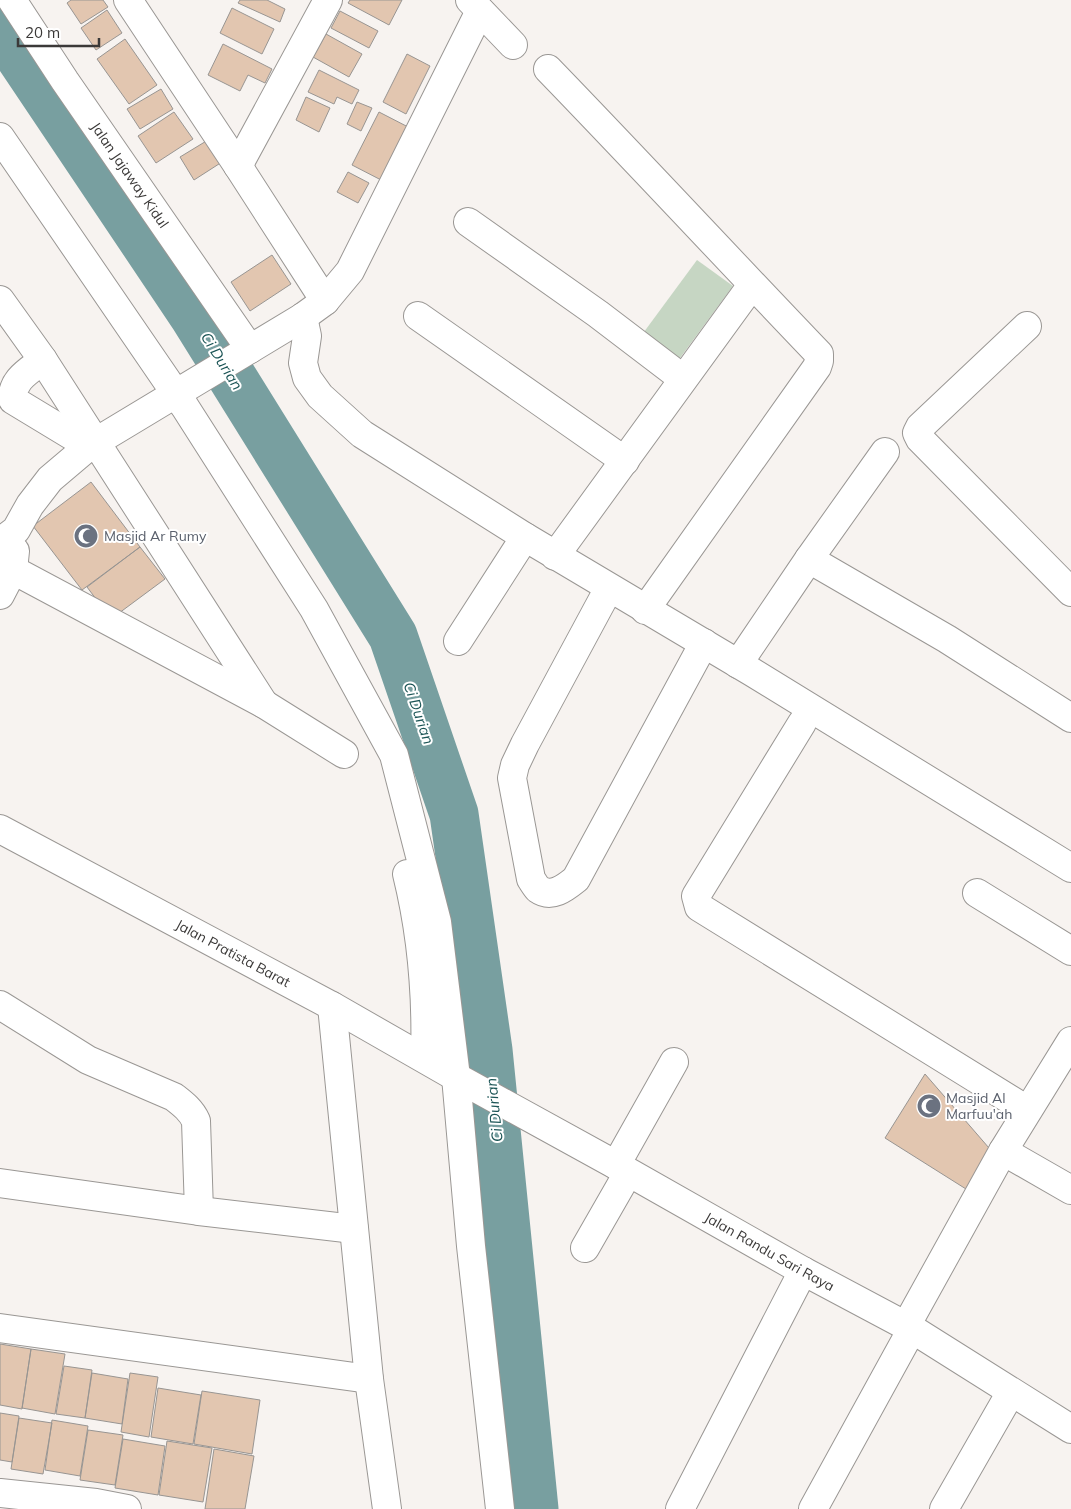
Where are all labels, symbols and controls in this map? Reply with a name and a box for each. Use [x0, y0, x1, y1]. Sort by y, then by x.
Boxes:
scale bar [18, 15, 99, 47]
text: 20 m [25, 23, 60, 42]
street label: Jalan Jajaway Kidul [87, 118, 173, 231]
water label: Ci Durian [197, 329, 247, 394]
mosque icon: Masjid Ar Rumy [73, 523, 99, 549]
place label: Masjid Ar Rumy [104, 527, 207, 545]
water label: Ci Durian [400, 679, 439, 747]
street label: Jalan Pratista Barat [173, 915, 293, 991]
water label: Ci Durian [481, 1077, 507, 1143]
place label: Masjid Al Marfuu'ah [946, 1089, 1012, 1123]
mosque icon: Masjid Al Marfuu'ah [916, 1093, 942, 1119]
street label: Jalan Randu Sari Raya [701, 1208, 838, 1295]

